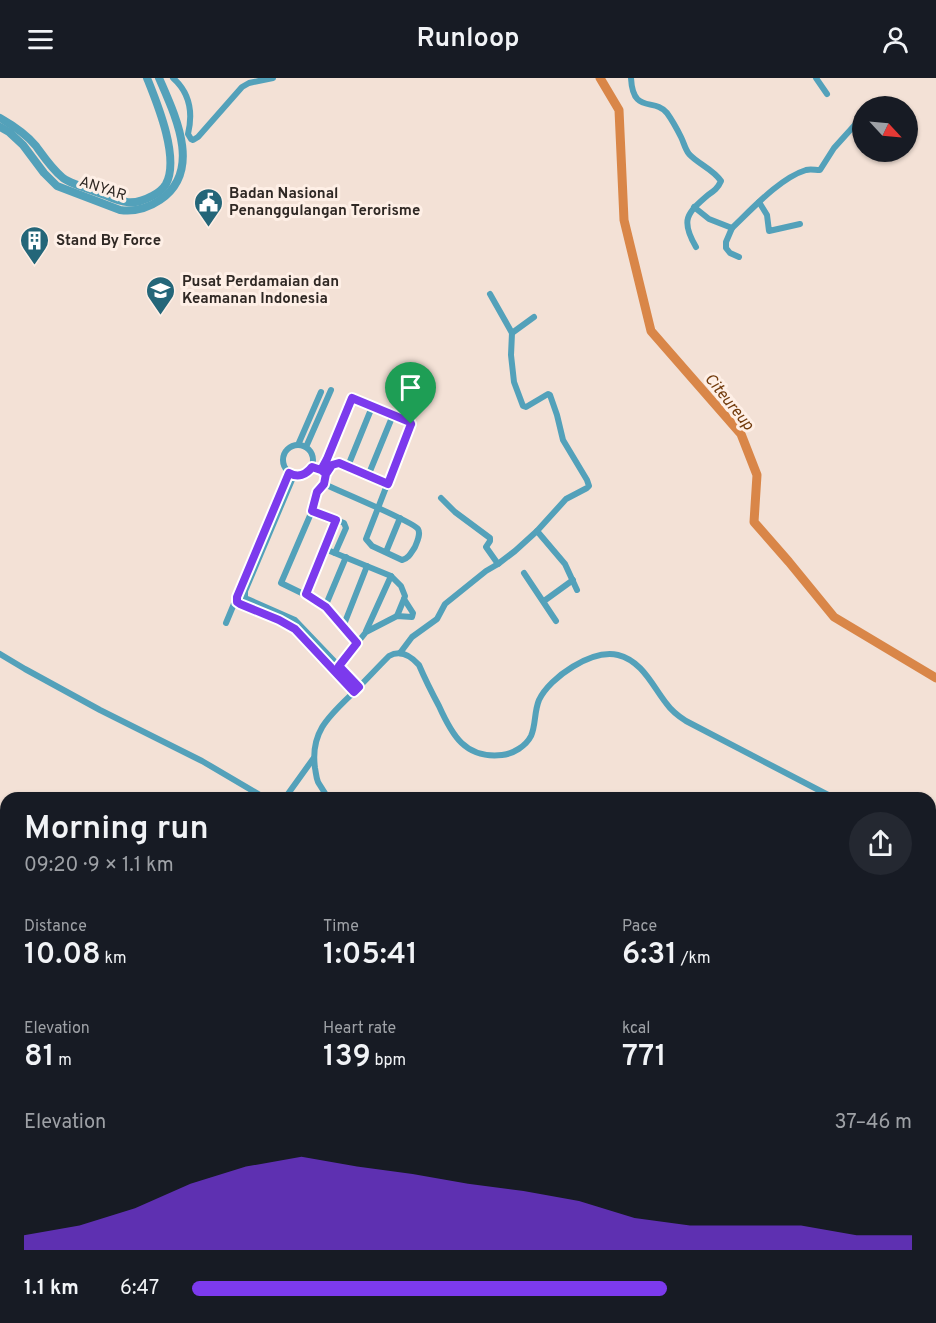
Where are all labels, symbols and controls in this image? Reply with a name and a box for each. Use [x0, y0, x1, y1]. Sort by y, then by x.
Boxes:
text: Runloop [416, 22, 520, 56]
icon: menu [24, 23, 57, 56]
icon: person [879, 23, 912, 56]
north arrow [852, 96, 918, 162]
map controls [852, 96, 918, 162]
street label: ANYAR [77, 173, 128, 206]
place label: Badan Nasional Penanggulangan Terorisme [229, 185, 420, 221]
public building icon: Badan Nasional Penanggulangan Terorisme [192, 186, 224, 228]
building icon: Stand By Force [19, 224, 51, 266]
place label: Stand By Force [56, 232, 161, 251]
place label: Pusat Perdamaian dan Keamanan Indonesia [182, 273, 339, 309]
school or university icon: Pusat Perdamaian dan Keamanan Indonesia [145, 274, 177, 316]
pin [385, 362, 436, 424]
water label: Citeureup [699, 370, 758, 435]
icon: arrive [394, 371, 427, 404]
text: Morning run [24, 809, 209, 851]
button: share [849, 812, 912, 875]
text: 09:20 · 9 × 1.1 km [24, 853, 174, 879]
text: Distance [24, 917, 87, 937]
text: Time [323, 917, 359, 937]
text: Pace [622, 917, 657, 937]
text: 10.08 [24, 937, 101, 974]
text: 1:05:41 [323, 937, 418, 974]
text: 6:31 [622, 937, 677, 974]
text: km [101, 949, 127, 969]
text: /km [677, 949, 711, 969]
text: Elevation [24, 1019, 90, 1039]
text: Heart rate [323, 1019, 396, 1039]
text: kcal [622, 1019, 650, 1039]
text: 81 [24, 1039, 54, 1076]
text: 139 [323, 1039, 371, 1076]
text: 771 [622, 1039, 666, 1076]
text: m [54, 1051, 72, 1071]
text: bpm [371, 1051, 406, 1071]
text: Elevation [24, 1110, 106, 1136]
text: 37–46 m [835, 1110, 912, 1136]
text: 1.1 km [24, 1276, 79, 1302]
text: 6:47 [120, 1276, 159, 1302]

